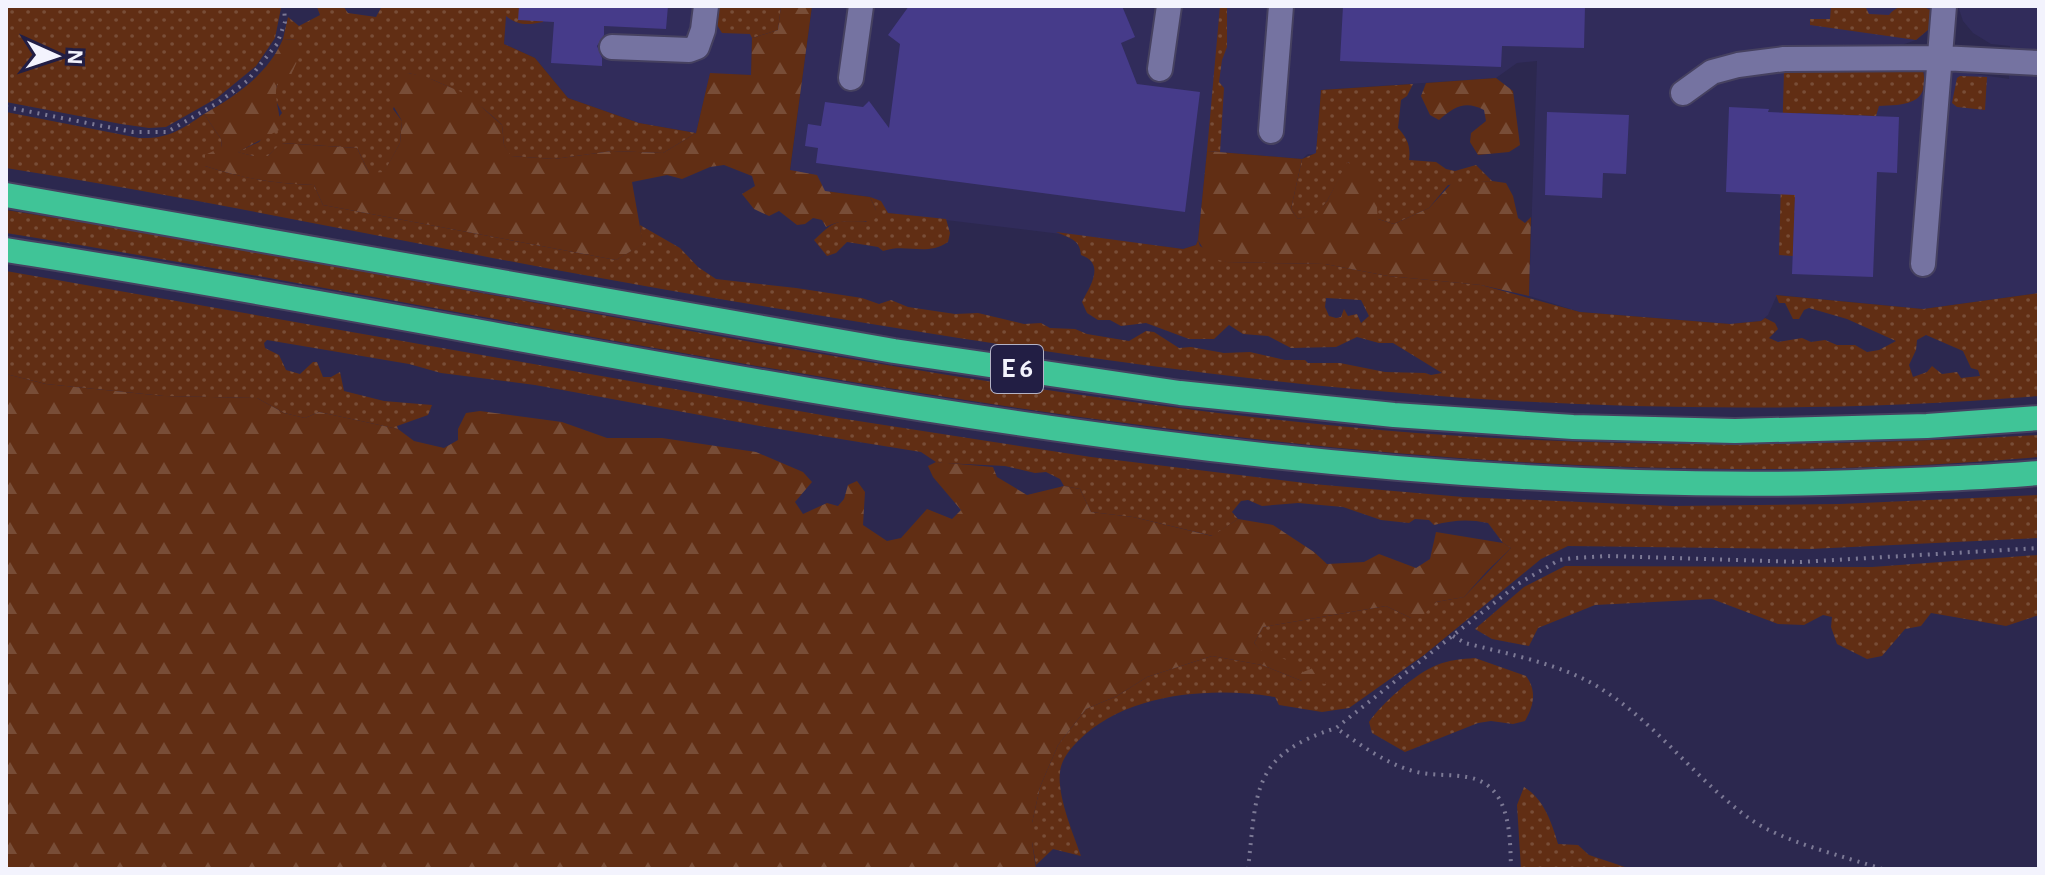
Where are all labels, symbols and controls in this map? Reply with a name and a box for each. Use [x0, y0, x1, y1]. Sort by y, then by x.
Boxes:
north arrow [16, 16, 96, 96]
text: N [64, 49, 86, 65]
road number: E 6 [991, 345, 1043, 393]

